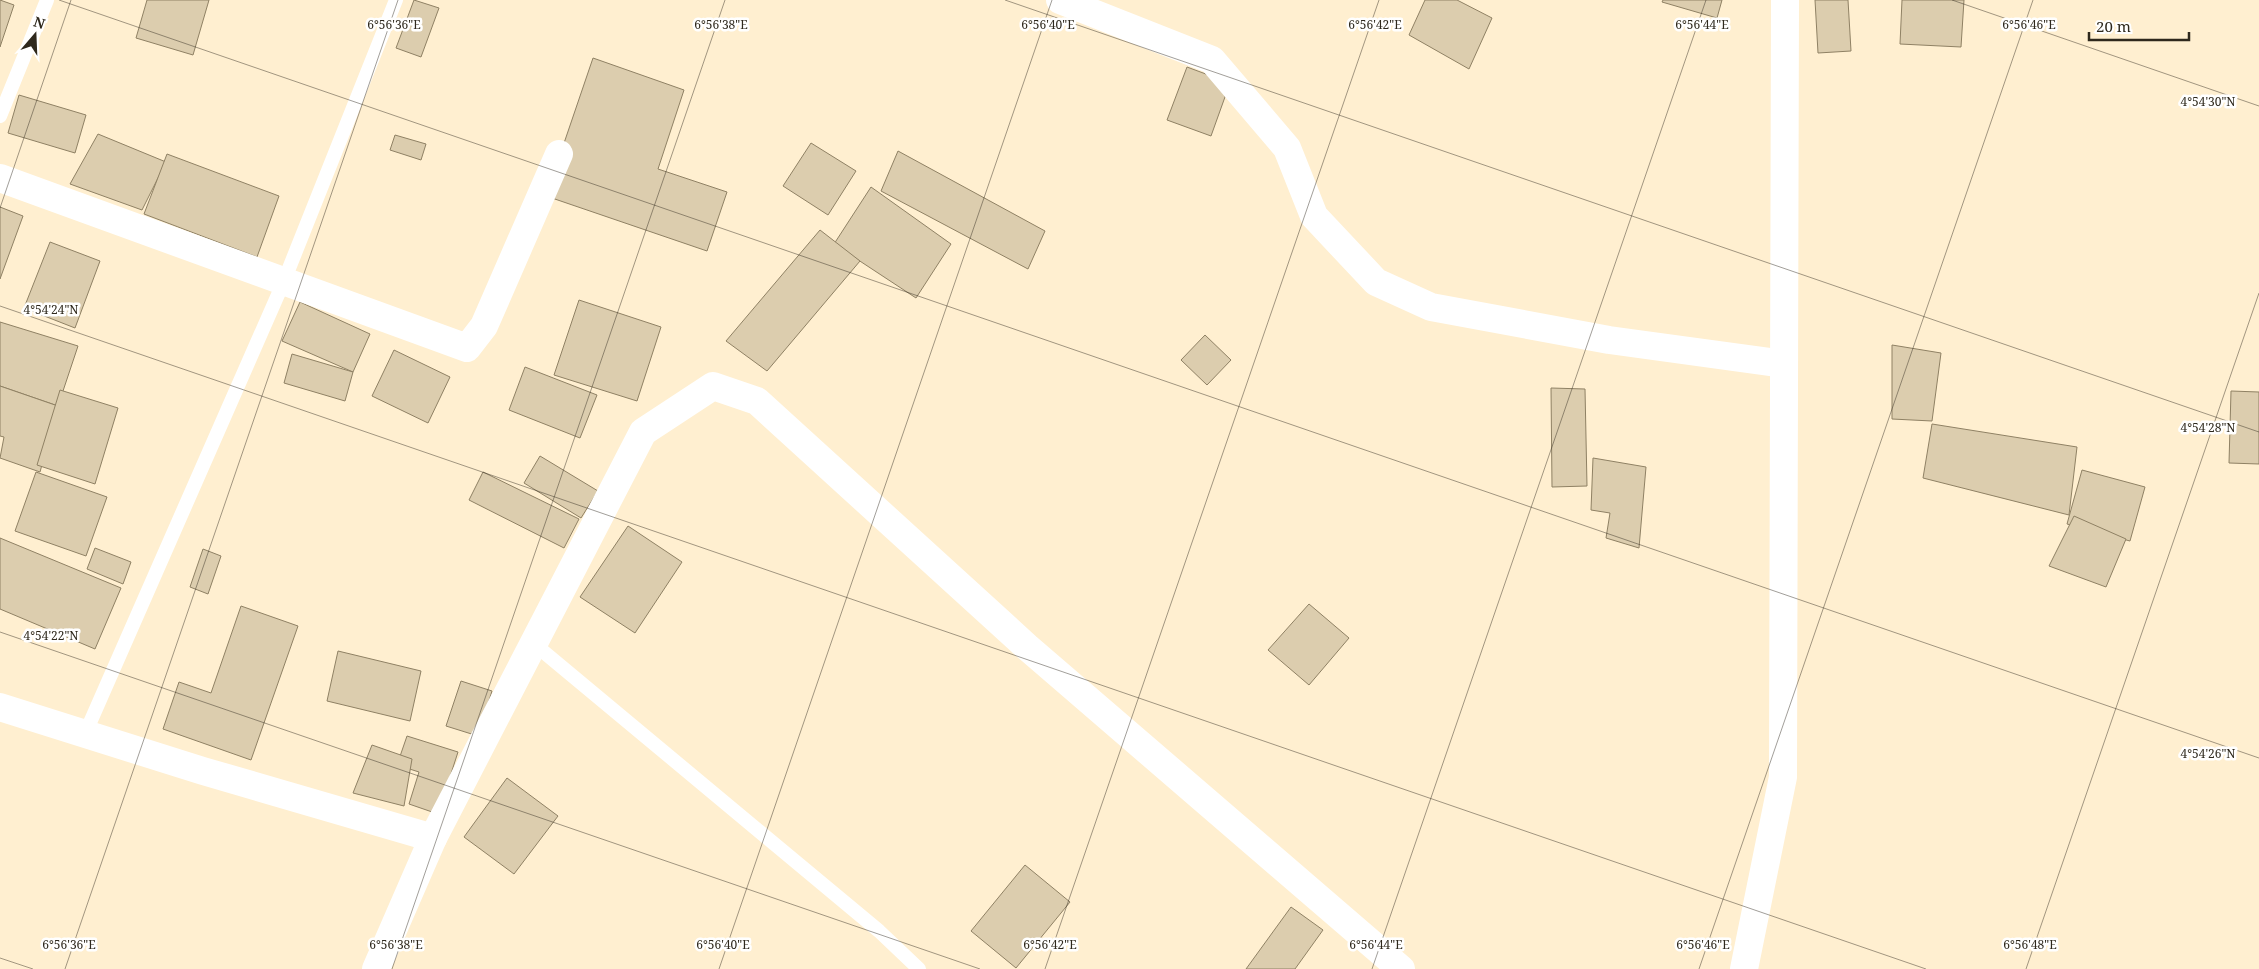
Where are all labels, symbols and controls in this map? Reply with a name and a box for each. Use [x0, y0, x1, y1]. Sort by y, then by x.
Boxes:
north arrow [10, 10, 60, 60]
scale bar [2089, 10, 2189, 42]
text: N [31, 11, 48, 33]
text: 6°56'36"E [367, 16, 421, 33]
text: 6°56'38"E [694, 16, 748, 33]
text: 6°56'40"E [1021, 16, 1075, 33]
text: 6°56'42"E [1348, 16, 1402, 33]
text: 6°56'44"E [1675, 16, 1729, 33]
text: 6°56'46"E [2002, 16, 2056, 33]
text: 20 m [2096, 16, 2131, 36]
text: 4°54'30"N [2180, 93, 2236, 110]
text: 4°54'24"N [23, 301, 79, 318]
text: 4°54'28"N [2180, 419, 2236, 436]
text: 4°54'22"N [23, 627, 79, 644]
text: 4°54'26"N [2180, 745, 2236, 762]
text: 6°56'36"E [42, 936, 96, 953]
text: 6°56'38"E [369, 936, 423, 953]
text: 6°56'40"E [696, 936, 750, 953]
text: 6°56'42"E [1023, 936, 1077, 953]
text: 6°56'44"E [1349, 936, 1403, 953]
text: 6°56'46"E [1676, 936, 1730, 953]
text: 6°56'48"E [2003, 936, 2057, 953]

